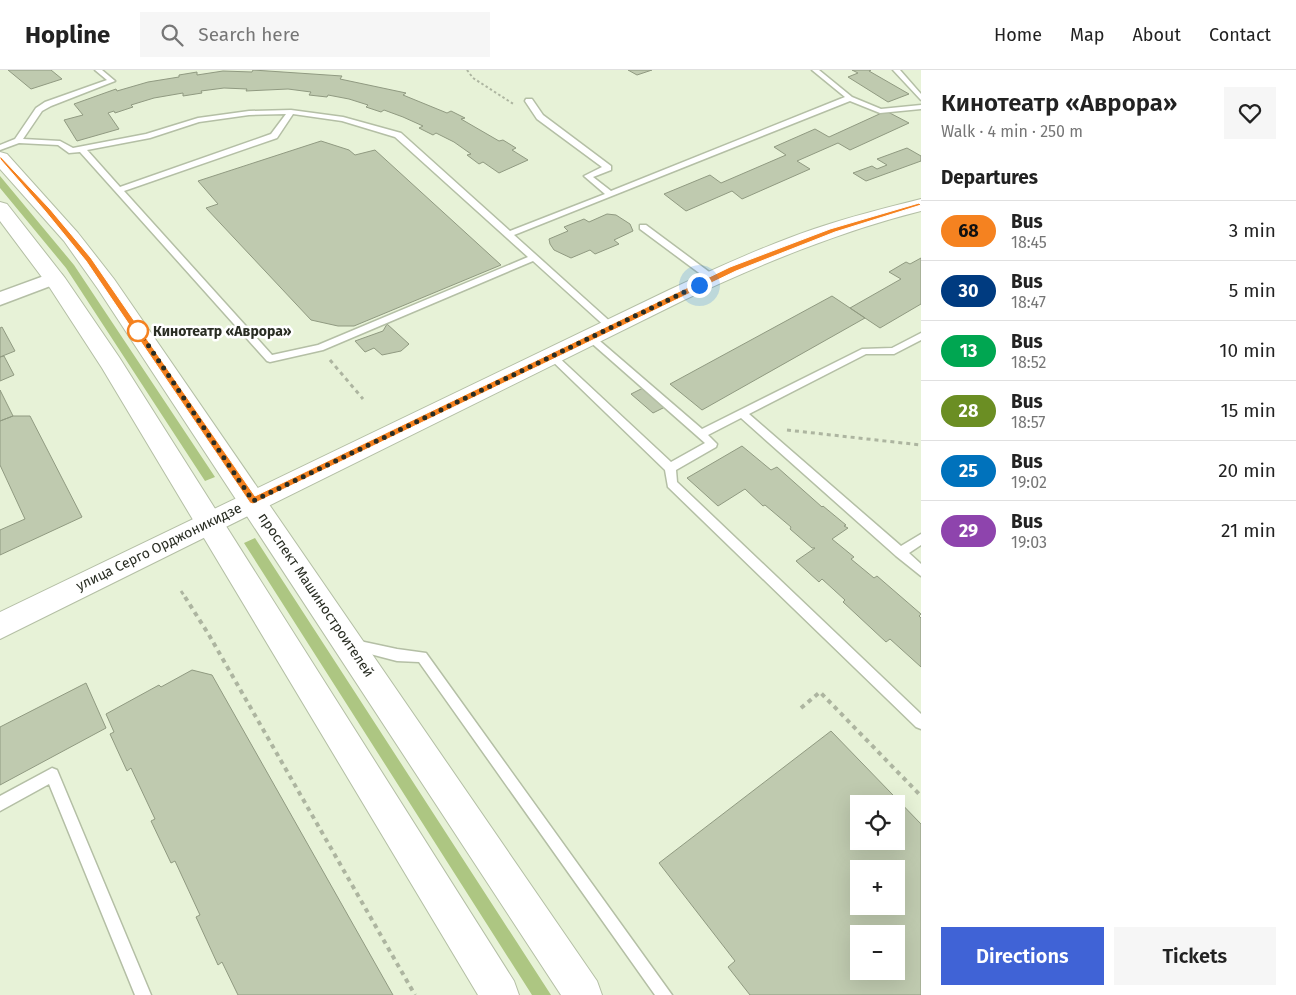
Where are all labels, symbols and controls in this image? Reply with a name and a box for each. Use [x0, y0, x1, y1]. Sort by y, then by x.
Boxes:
search box [140, 12, 490, 57]
text: Hopline [25, 21, 110, 49]
icon: search [158, 21, 186, 49]
text: Search here [198, 23, 300, 46]
text: Home [994, 24, 1042, 46]
text: Map [1070, 24, 1104, 46]
text: About [1132, 24, 1181, 46]
text: Contact [1209, 24, 1271, 46]
button: heart [1224, 87, 1276, 139]
text: Кинотеатр «Аврора» [941, 89, 1178, 117]
text: Walk · 4 min · 250 m [941, 122, 1083, 141]
text: Departures [941, 166, 1038, 189]
text: Bus [1011, 210, 1043, 233]
text: 3 min [1229, 219, 1276, 242]
text: 68 [958, 220, 979, 242]
text: 18:45 [1011, 233, 1047, 252]
text: Bus [1011, 270, 1043, 293]
your location [687, 273, 712, 298]
text: 5 min [1229, 279, 1276, 302]
text: 30 [959, 280, 978, 302]
text: 18:47 [1011, 293, 1046, 312]
marker: Кинотеатр «Аврора» [127, 320, 149, 342]
place label: Кинотеатр «Аврора» [153, 323, 292, 340]
text: Bus [1011, 330, 1043, 353]
text: 10 min [1219, 339, 1276, 362]
text: 13 [960, 340, 977, 362]
text: 18:52 [1011, 353, 1046, 372]
text: Bus [1011, 390, 1043, 413]
text: 15 min [1220, 399, 1276, 422]
text: 28 [959, 400, 978, 422]
text: 18:57 [1011, 413, 1045, 432]
text: Bus [1011, 450, 1043, 473]
text: 20 min [1218, 459, 1276, 482]
text: 25 [959, 460, 978, 482]
text: 19:02 [1011, 473, 1047, 492]
street label: улица Серго Орджоникидзе [73, 499, 245, 595]
street label: проспект Машиностроителей [255, 510, 377, 680]
text: Bus [1011, 510, 1043, 533]
text: 21 min [1221, 519, 1276, 542]
text: 29 [959, 520, 978, 542]
text: 19:03 [1011, 533, 1047, 552]
map controls [850, 795, 905, 980]
button: locate [850, 795, 905, 850]
button: + [850, 860, 905, 915]
button: − [850, 925, 905, 980]
button: Directions [941, 927, 1104, 985]
button: Tickets [1114, 927, 1276, 985]

